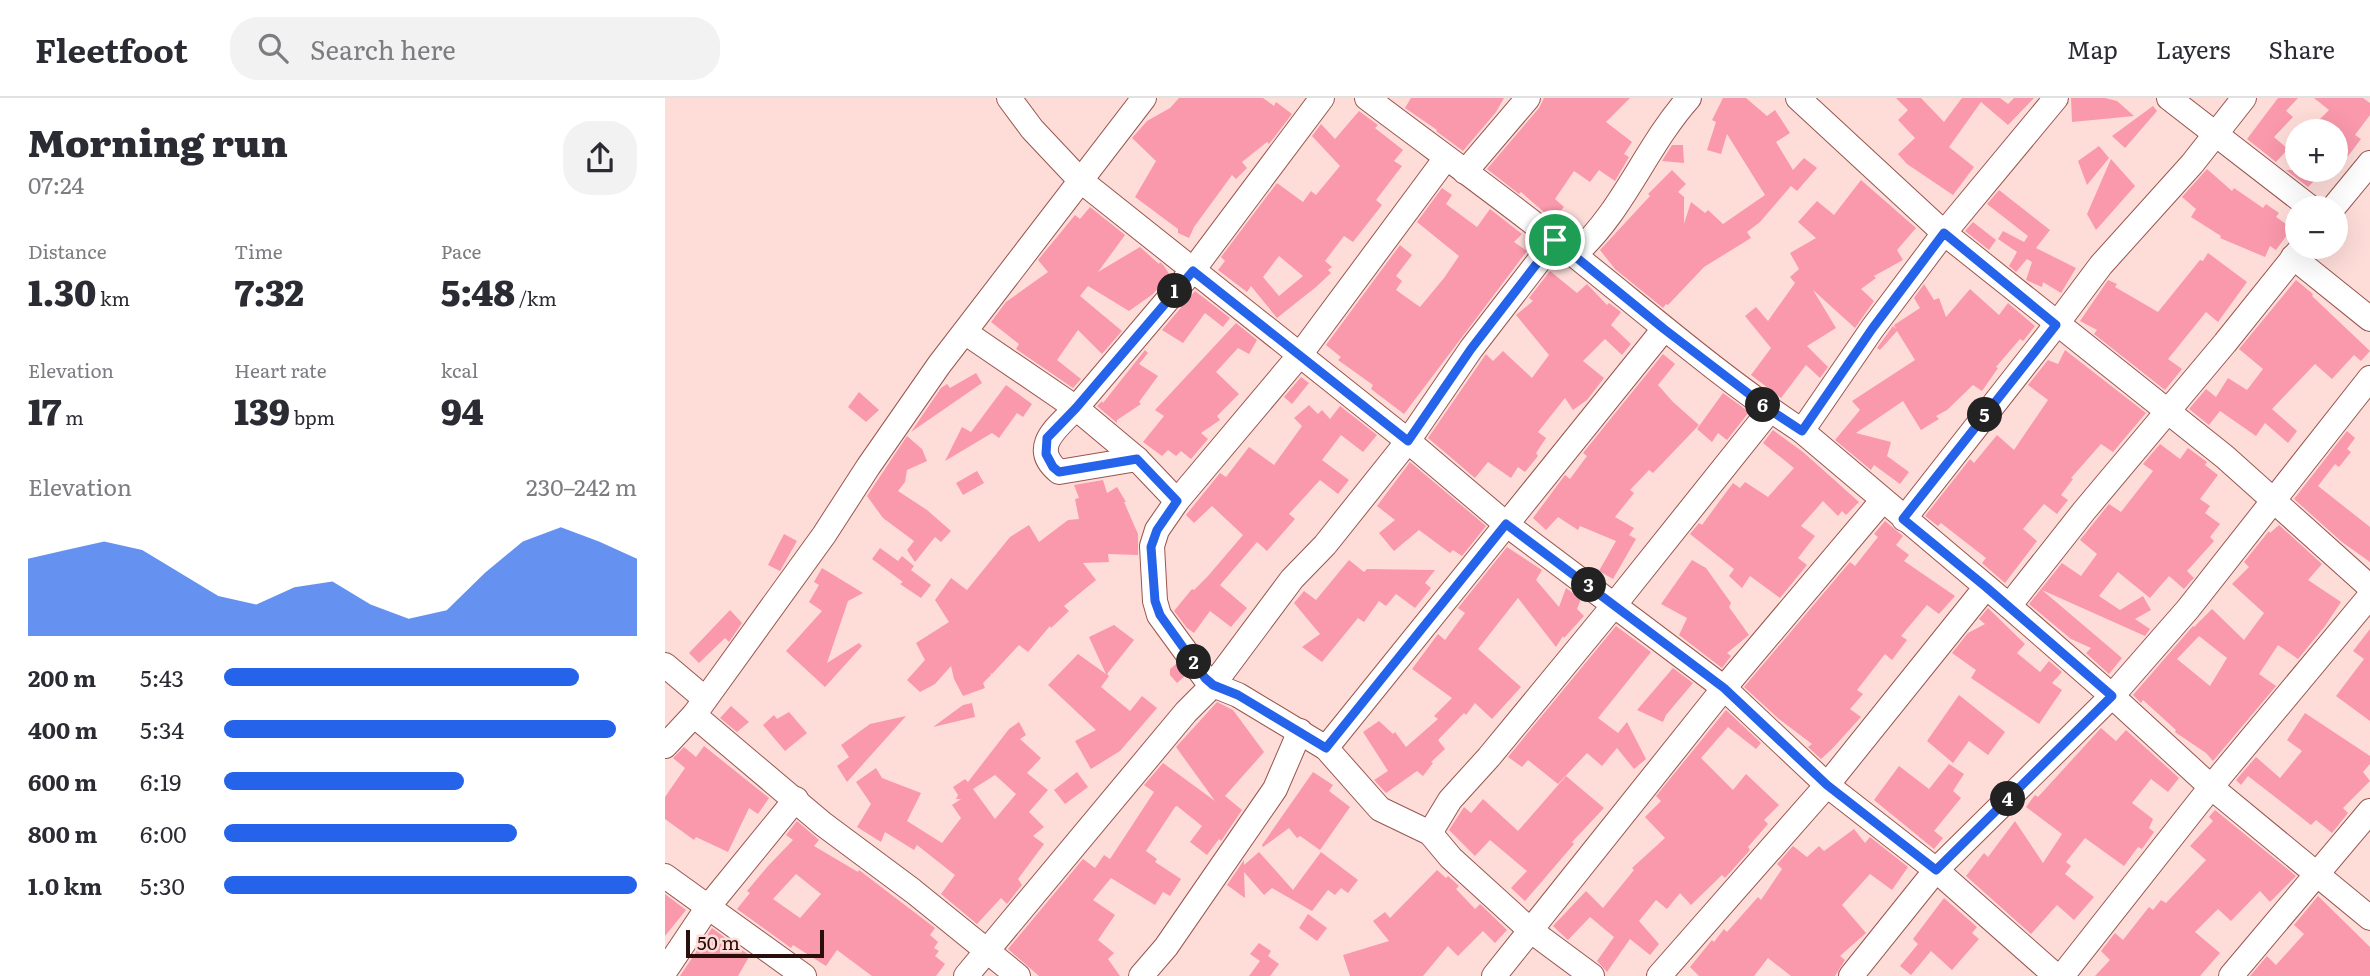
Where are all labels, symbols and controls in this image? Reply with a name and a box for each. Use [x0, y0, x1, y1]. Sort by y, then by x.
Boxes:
search box [230, 17, 720, 80]
text: Fleetfoot [35, 24, 188, 73]
icon: search [254, 29, 292, 67]
text: Search here [310, 29, 456, 68]
text: Map [2067, 31, 2118, 66]
text: Layers [2156, 31, 2230, 66]
text: Share [2268, 31, 2335, 66]
text: Morning run [28, 112, 288, 169]
map controls [2285, 119, 2348, 259]
button: + [2285, 119, 2348, 182]
button: share [563, 121, 637, 195]
text: 07:24 [28, 167, 84, 201]
button: − [2285, 196, 2348, 259]
pin [1525, 210, 1585, 270]
icon: arrive [1536, 221, 1574, 259]
text: Distance [28, 237, 107, 265]
text: Time [234, 237, 283, 265]
text: Pace [441, 237, 481, 265]
text: 1.30 [28, 265, 96, 317]
text: 7:32 [234, 265, 304, 317]
text: 5:48 [441, 265, 515, 317]
pin: 1 [1157, 274, 1193, 308]
text: 1 [1171, 276, 1178, 304]
text: km [96, 284, 130, 312]
text: /km [515, 284, 557, 312]
text: Elevation [28, 356, 114, 384]
text: Heart rate [234, 356, 327, 384]
text: kcal [441, 356, 478, 384]
text: 17 [28, 384, 61, 436]
text: 139 [234, 384, 290, 436]
text: 94 [441, 384, 484, 436]
pin: 6 [1745, 388, 1781, 422]
text: 6 [1757, 390, 1768, 418]
pin: 5 [1967, 398, 2003, 432]
text: 5 [1979, 400, 1990, 428]
text: m [61, 403, 84, 431]
text: bpm [290, 403, 335, 431]
text: Elevation [28, 469, 132, 503]
text: 230–242 m [526, 469, 637, 503]
pin: 3 [1571, 568, 1607, 602]
text: 3 [1583, 570, 1594, 598]
pin: 2 [1177, 644, 1211, 680]
text: 2 [1188, 647, 1199, 675]
text: 200 m [28, 660, 96, 694]
text: 5:43 [140, 660, 184, 694]
text: 400 m [28, 712, 98, 746]
text: 5:34 [140, 712, 184, 746]
text: 600 m [28, 764, 97, 798]
text: 6:19 [140, 764, 181, 798]
pin: 4 [1991, 782, 2025, 816]
text: 4 [2002, 784, 2013, 812]
text: 800 m [28, 816, 97, 850]
text: 6:00 [140, 816, 187, 850]
text: 1.0 km [28, 868, 102, 902]
text: 5:30 [140, 868, 185, 902]
scale bar [686, 927, 824, 959]
text: 50 m [697, 928, 740, 956]

